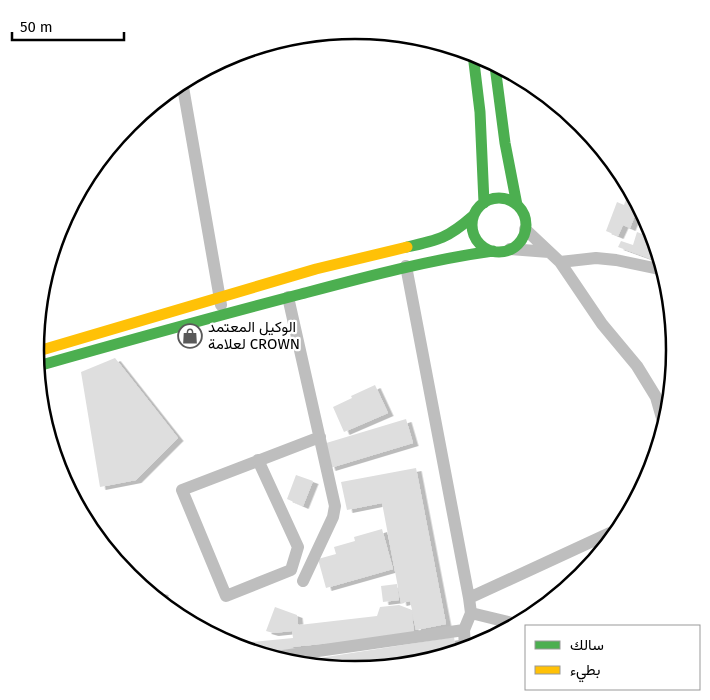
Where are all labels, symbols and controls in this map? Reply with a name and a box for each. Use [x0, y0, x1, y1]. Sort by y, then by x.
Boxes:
scale bar [12, 10, 125, 42]
text: 50 m [20, 18, 53, 36]
place label: الوكيل المعتمد لعلامة CROWN [208, 318, 300, 353]
shop icon: الوكيل المعتمد لعلامة CROWN [177, 323, 203, 349]
legend [525, 625, 700, 690]
text: سالك [570, 636, 604, 654]
text: بطيء [570, 661, 600, 683]

